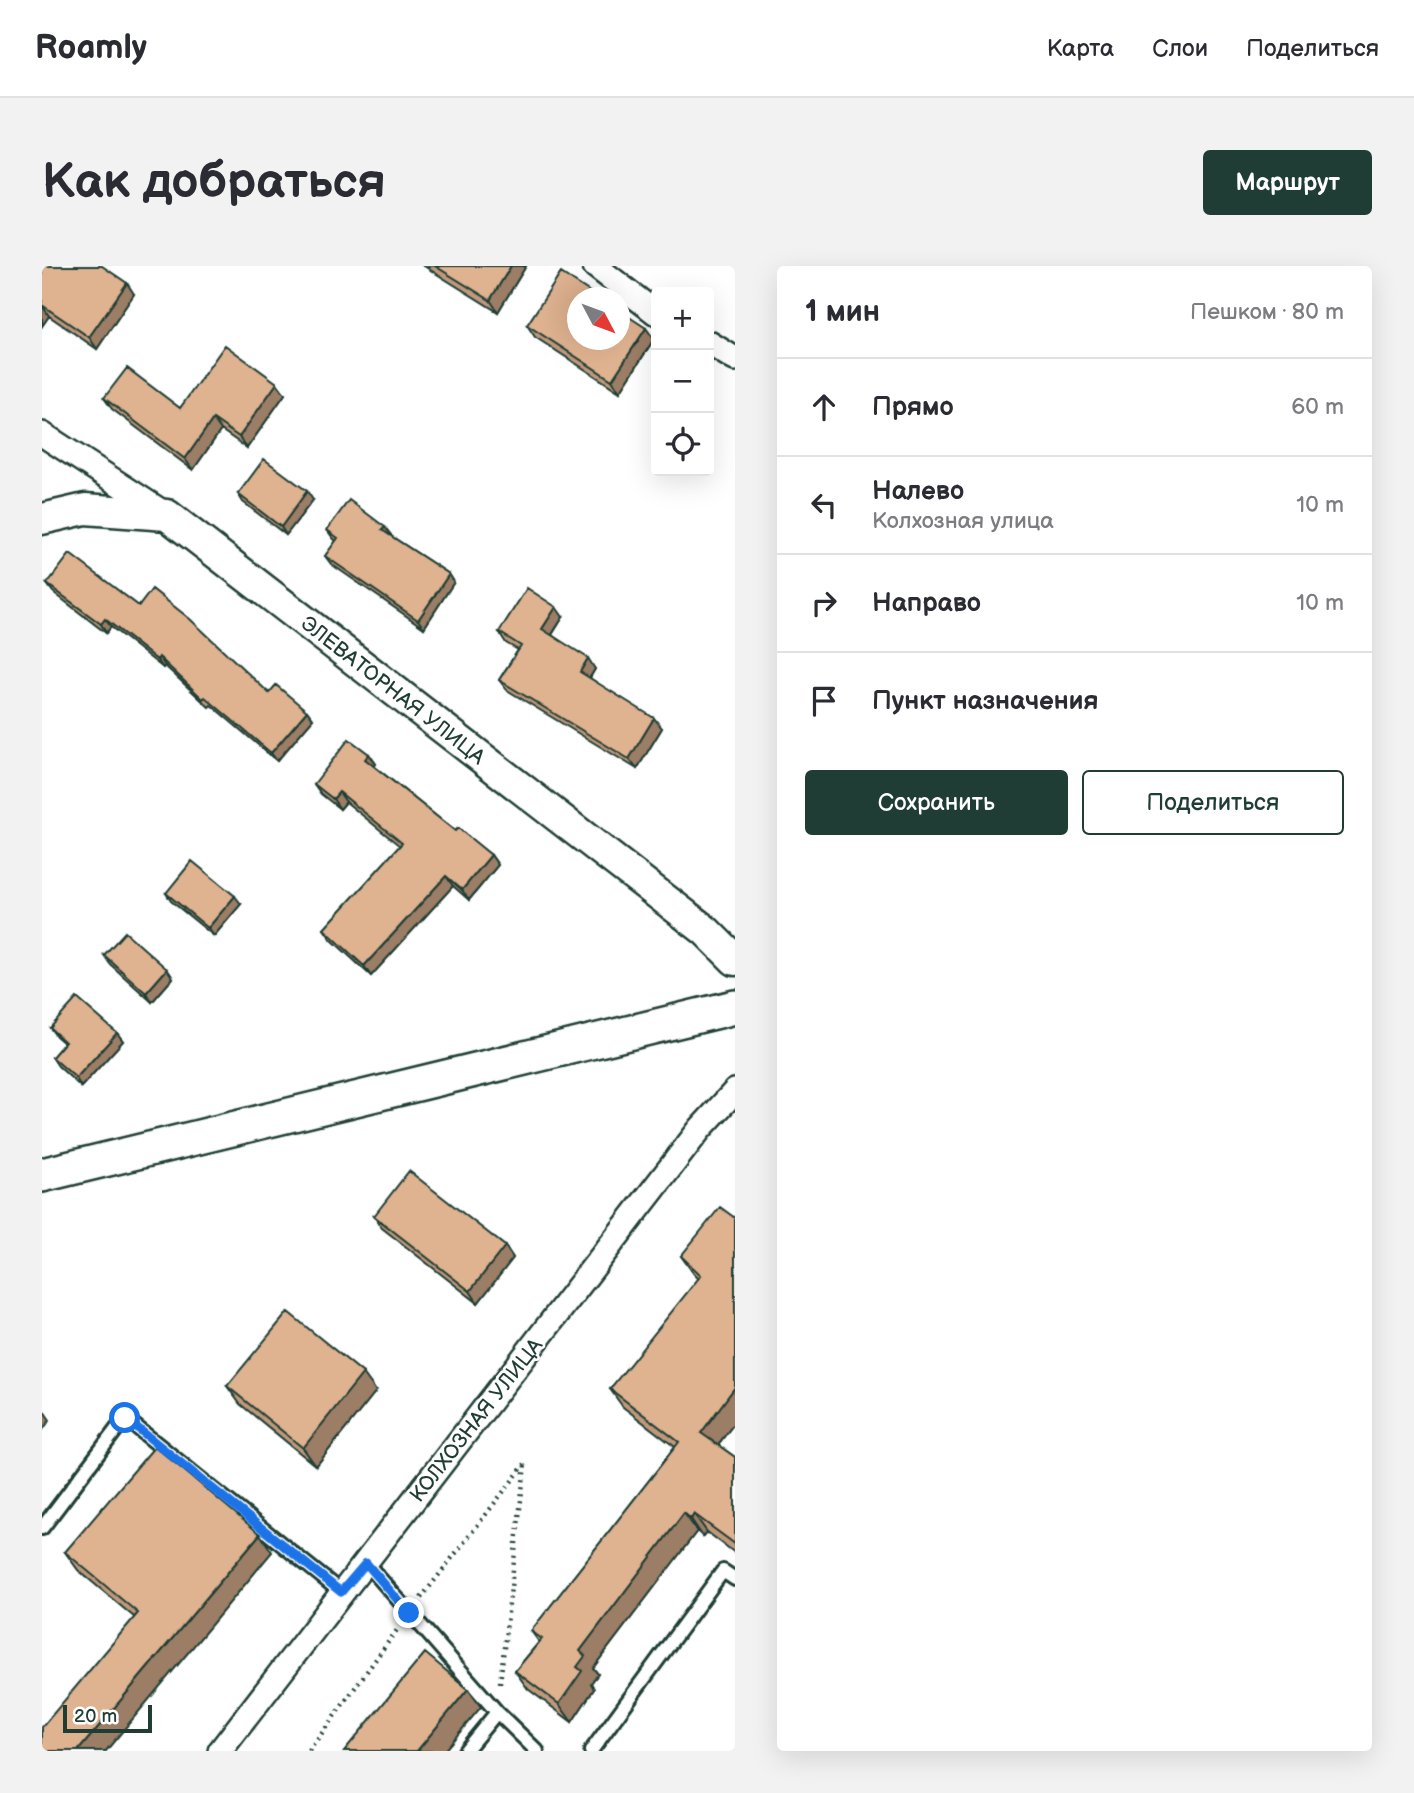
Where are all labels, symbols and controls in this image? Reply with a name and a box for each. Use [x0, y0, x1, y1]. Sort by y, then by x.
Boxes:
text: Roamly [35, 28, 147, 68]
text: Карта [1047, 34, 1114, 63]
text: Слои [1152, 34, 1208, 63]
text: Поделиться [1246, 34, 1379, 63]
button: Маршрут [1203, 150, 1372, 215]
text: Как добраться [42, 153, 386, 212]
north arrow [567, 287, 630, 350]
map controls [651, 287, 714, 476]
button: + [651, 287, 714, 350]
text: 1 мин [805, 294, 880, 330]
text: Пешком · 80 m [1190, 298, 1344, 326]
button: − [651, 350, 714, 413]
icon: ahead [805, 388, 843, 426]
text: Прямо [872, 392, 954, 423]
text: 60 m [1291, 393, 1344, 421]
button: locate [651, 413, 714, 476]
text: Налево [872, 476, 964, 507]
icon: left [805, 486, 843, 524]
text: 10 m [1296, 491, 1344, 519]
text: Колхозная улица [872, 507, 1054, 535]
icon: right [805, 584, 843, 622]
text: Направо [872, 588, 981, 619]
text: 10 m [1296, 589, 1344, 617]
street label: ЭЛЕВАТОРНАЯ УЛИЦА [296, 611, 490, 770]
icon: arrive [805, 682, 843, 720]
text: Пункт назначения [872, 686, 1098, 717]
button: Сохранить [805, 770, 1068, 835]
button: Поделиться [1082, 770, 1344, 835]
street label: КОЛХОЗНАЯ УЛИЦА [405, 1333, 548, 1507]
route start [109, 1402, 140, 1433]
route end [393, 1597, 424, 1628]
scale bar [63, 1702, 152, 1734]
text: 20 m [74, 1705, 117, 1728]

